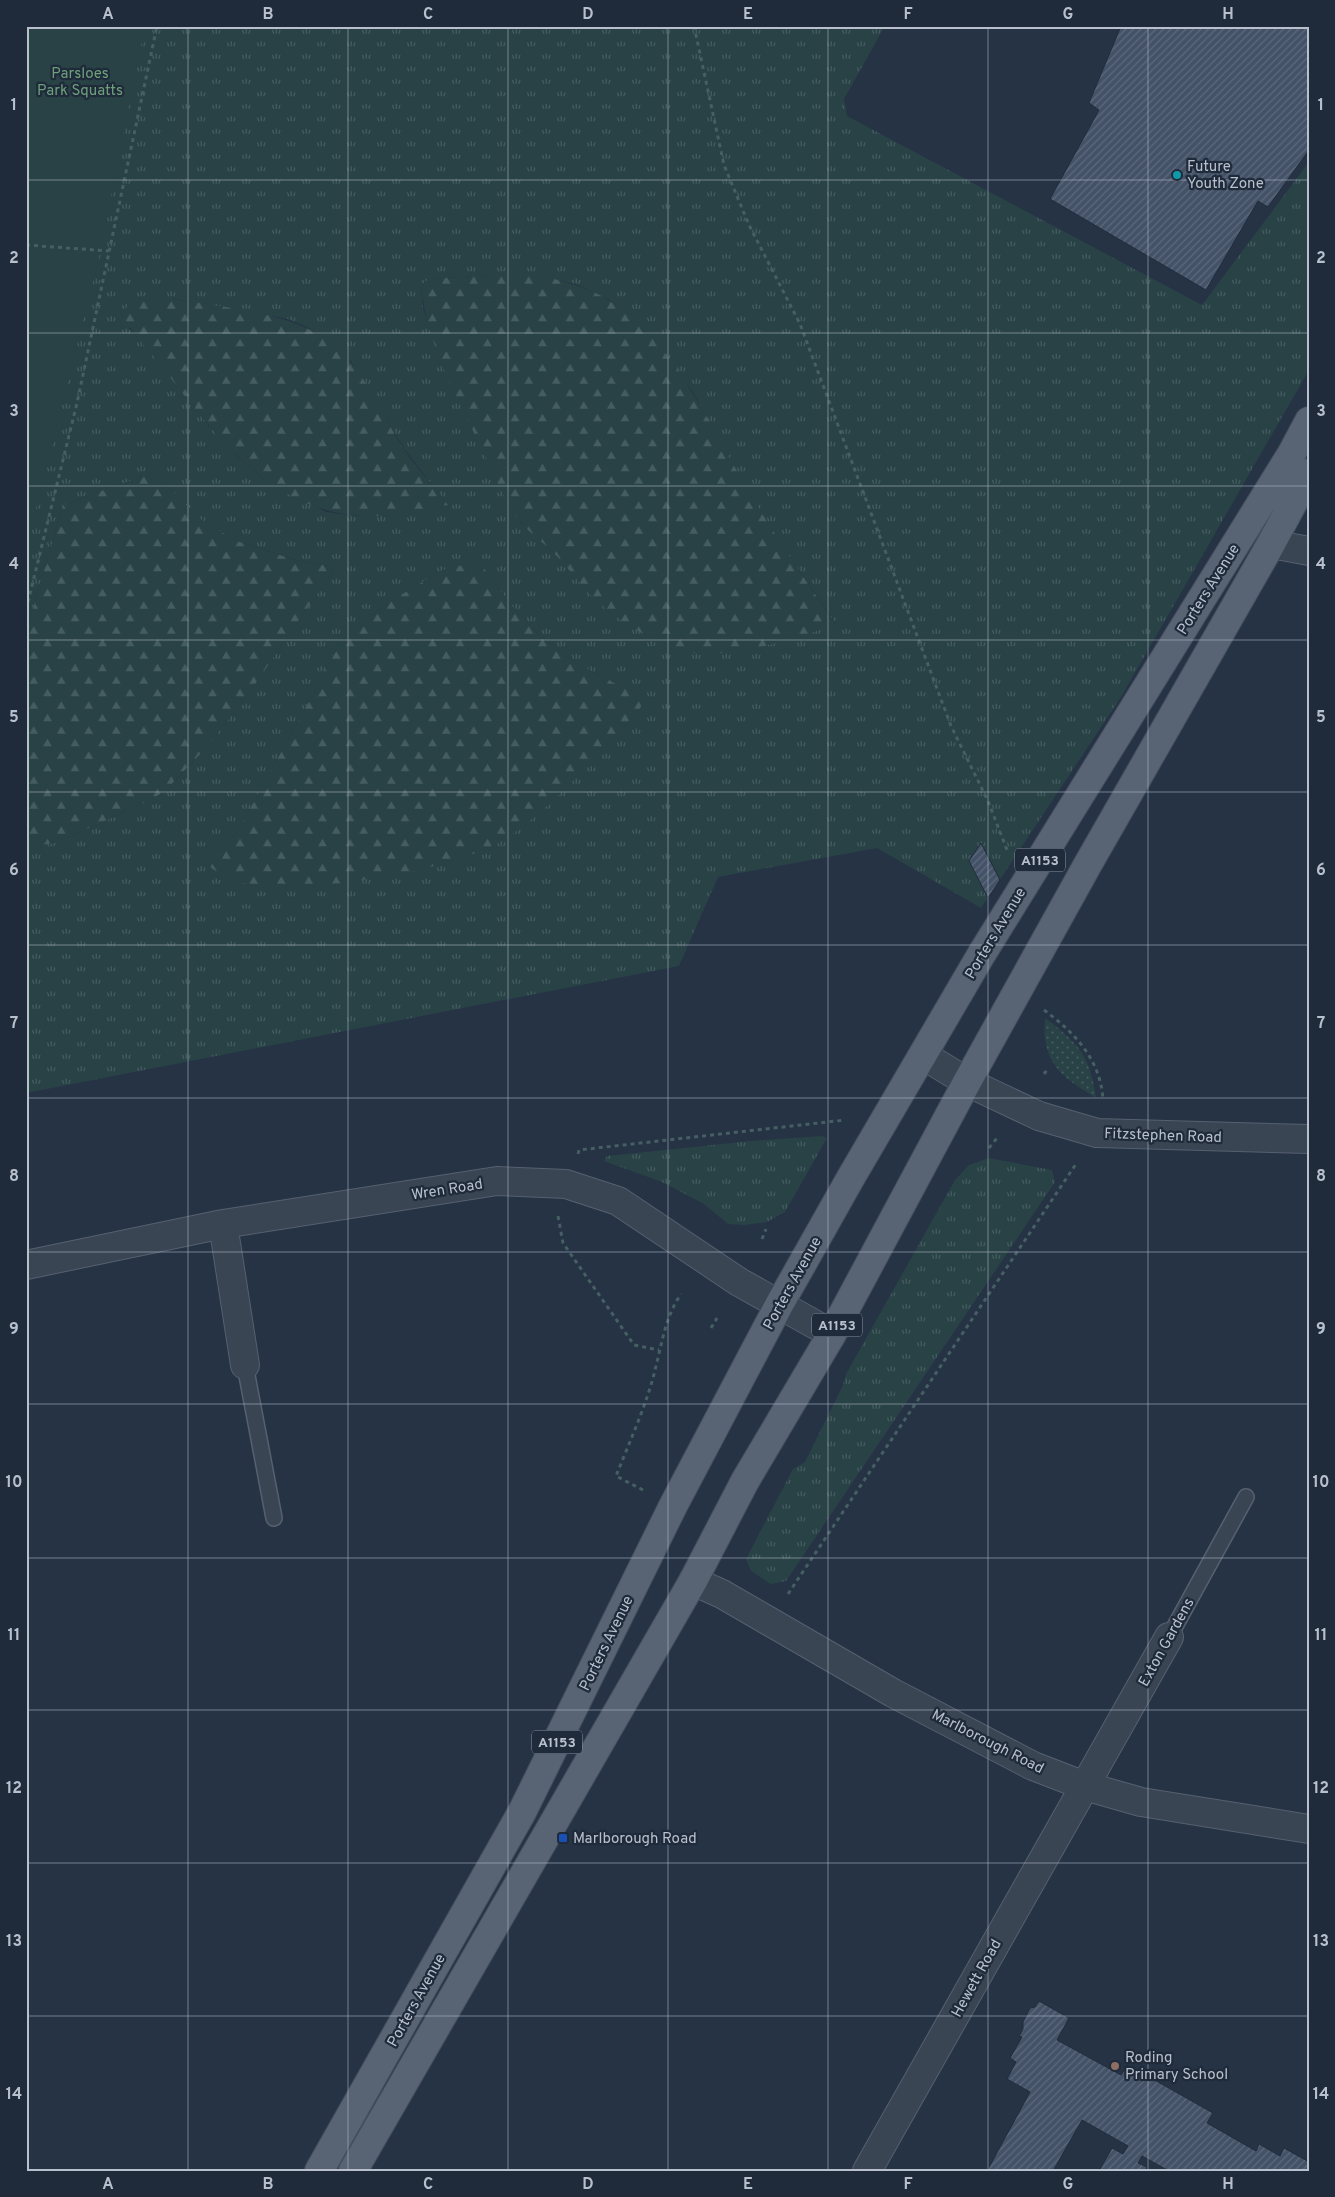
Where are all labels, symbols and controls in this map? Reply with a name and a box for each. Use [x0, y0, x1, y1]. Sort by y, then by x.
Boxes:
text: A [102, 5, 114, 25]
text: B [262, 5, 274, 25]
text: C [423, 5, 433, 25]
text: D [582, 5, 594, 25]
text: E [743, 5, 753, 25]
text: F [903, 5, 913, 25]
text: G [1063, 5, 1073, 25]
text: H [1222, 5, 1234, 25]
park label: Parsloes Park Squatts [37, 65, 123, 101]
text: 1 [11, 96, 17, 116]
text: 1 [1318, 96, 1324, 116]
place label: Future Youth Zone [1187, 158, 1264, 194]
marker: Future Youth Zone [1171, 169, 1183, 181]
text: 2 [9, 249, 19, 269]
text: 2 [1316, 249, 1326, 269]
text: 3 [9, 402, 19, 422]
text: 3 [1316, 402, 1326, 422]
street label: Porters Avenue [1174, 541, 1245, 639]
text: 4 [9, 555, 19, 575]
text: 4 [1316, 555, 1326, 575]
text: 5 [9, 708, 19, 728]
text: 5 [1316, 708, 1326, 728]
road number: A1153 [1015, 848, 1065, 872]
text: 6 [9, 861, 19, 881]
text: 6 [1316, 861, 1326, 881]
street label: Porters Avenue [962, 885, 1031, 983]
text: 7 [10, 1014, 18, 1034]
text: 7 [1317, 1014, 1325, 1034]
street label: Fitzstephen Road [1104, 1125, 1222, 1148]
text: 8 [9, 1167, 19, 1187]
text: 8 [1316, 1167, 1326, 1187]
street label: Wren Road [410, 1175, 484, 1206]
street label: Porters Avenue [760, 1234, 827, 1334]
road number: A1153 [812, 1314, 862, 1336]
text: 9 [9, 1320, 19, 1340]
text: 9 [1316, 1320, 1326, 1340]
text: 10 [6, 1473, 22, 1493]
text: 10 [1313, 1473, 1329, 1493]
street label: Porters Avenue [576, 1593, 639, 1694]
street label: Exton Gardens [1135, 1595, 1199, 1690]
text: 11 [8, 1626, 20, 1646]
text: 11 [1315, 1626, 1327, 1646]
street label: Marlborough Road [928, 1706, 1047, 1779]
road number: A1153 [532, 1730, 582, 1754]
text: 12 [6, 1779, 22, 1799]
text: 12 [1313, 1779, 1329, 1799]
place label: Marlborough Road [573, 1830, 697, 1849]
marker: Marlborough Road [557, 1832, 569, 1844]
text: 13 [6, 1932, 22, 1952]
text: 13 [1313, 1932, 1329, 1952]
street label: Hewett Road [948, 1936, 1007, 2021]
street label: Porters Avenue [384, 1951, 451, 2051]
place label: Roding Primary School [1125, 2049, 1228, 2085]
marker: Roding Primary School [1109, 2060, 1121, 2072]
text: 14 [6, 2085, 22, 2105]
text: 14 [1313, 2085, 1329, 2105]
text: A [102, 2175, 114, 2195]
text: B [262, 2175, 274, 2195]
text: C [423, 2175, 433, 2195]
text: D [582, 2175, 594, 2195]
text: E [743, 2175, 753, 2195]
text: F [903, 2175, 913, 2195]
text: G [1063, 2175, 1073, 2195]
text: H [1222, 2175, 1234, 2195]

